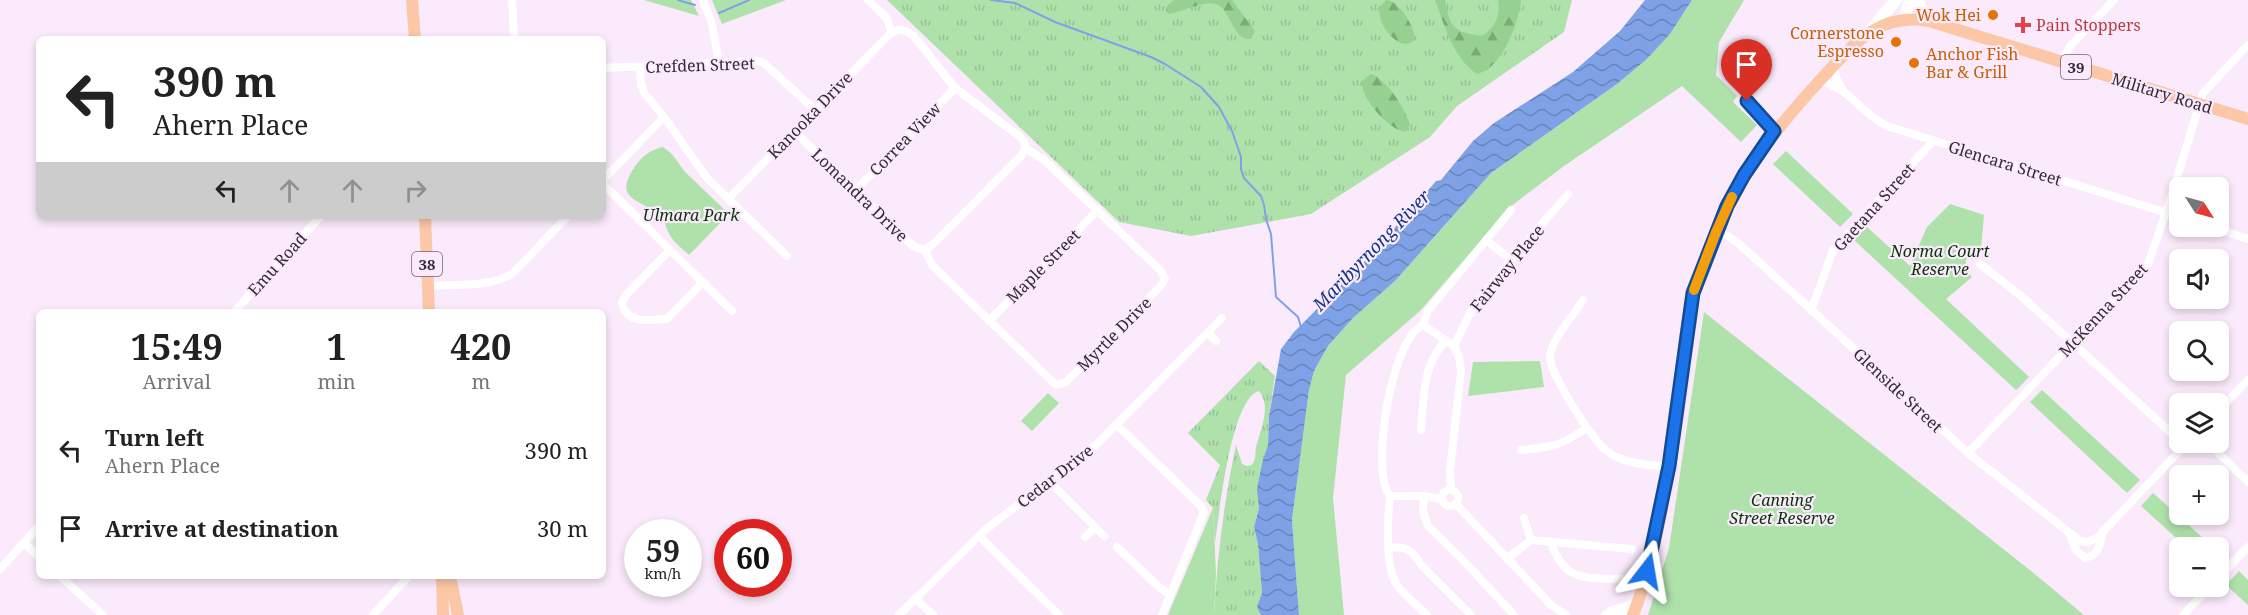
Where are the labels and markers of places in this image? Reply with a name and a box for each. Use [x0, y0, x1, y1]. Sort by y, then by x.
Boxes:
place label: Wok Hei [1916, 4, 1981, 26]
marker: Wok Hei [1986, 8, 2000, 22]
place label: Pain Stoppers [2036, 14, 2141, 36]
marker: Pain Stoppers [2014, 16, 2032, 34]
place label: Cornerstone Espresso [1790, 22, 1884, 62]
marker: Cornerstone Espresso [1889, 35, 1903, 49]
pin [1721, 39, 1772, 101]
place label: Anchor Fish Bar & Grill [1926, 43, 2019, 83]
marker: Anchor Fish Bar & Grill [1907, 56, 1921, 70]

